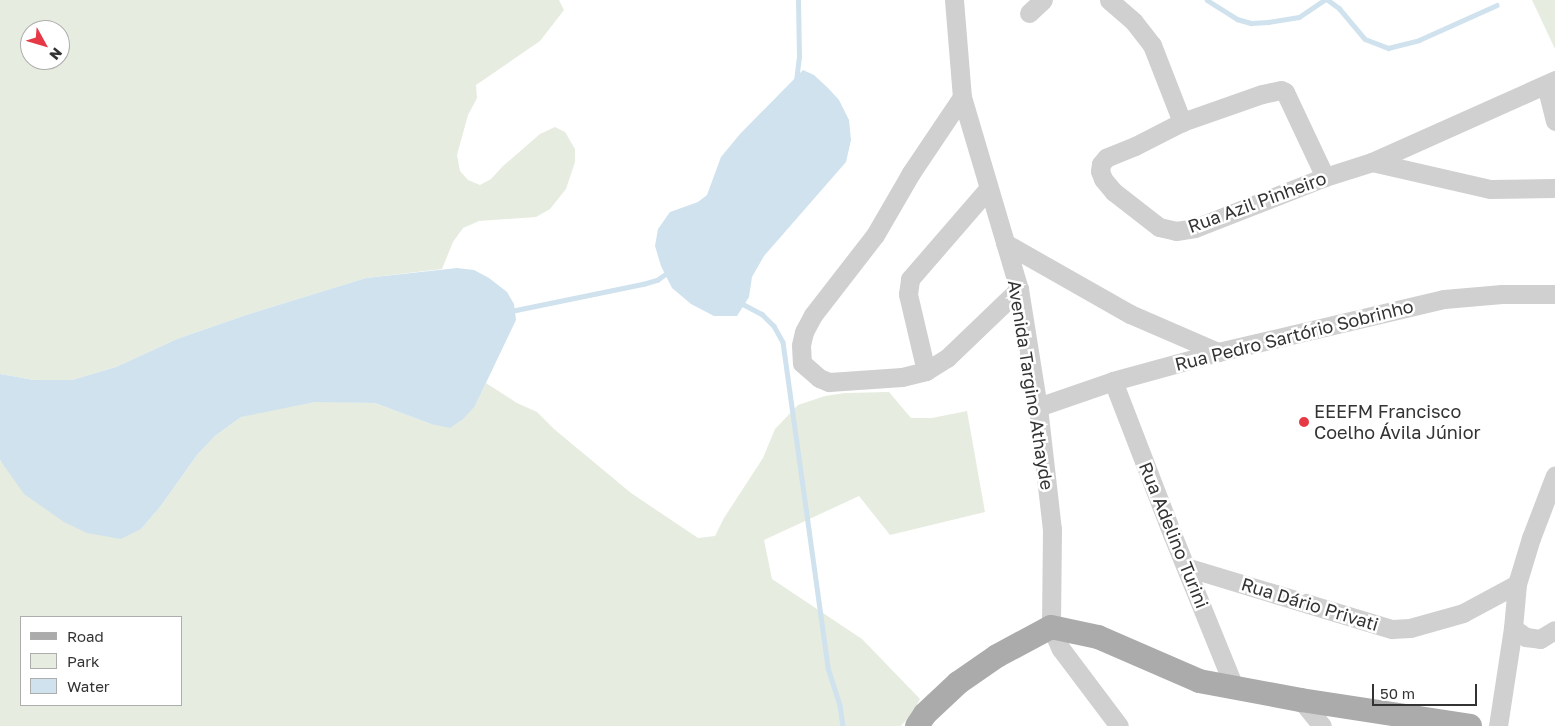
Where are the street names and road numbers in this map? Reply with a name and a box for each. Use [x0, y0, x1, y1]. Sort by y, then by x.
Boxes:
street label: Rua Azil Pinheiro [1185, 167, 1329, 237]
street label: Avenida Targino Athayde [1004, 278, 1058, 492]
street label: Rua Pedro Sartório Sobrinho [1172, 295, 1416, 375]
street label: Rua Adelino Turini [1135, 459, 1213, 611]
street label: Rua Dário Privati [1239, 573, 1381, 635]

